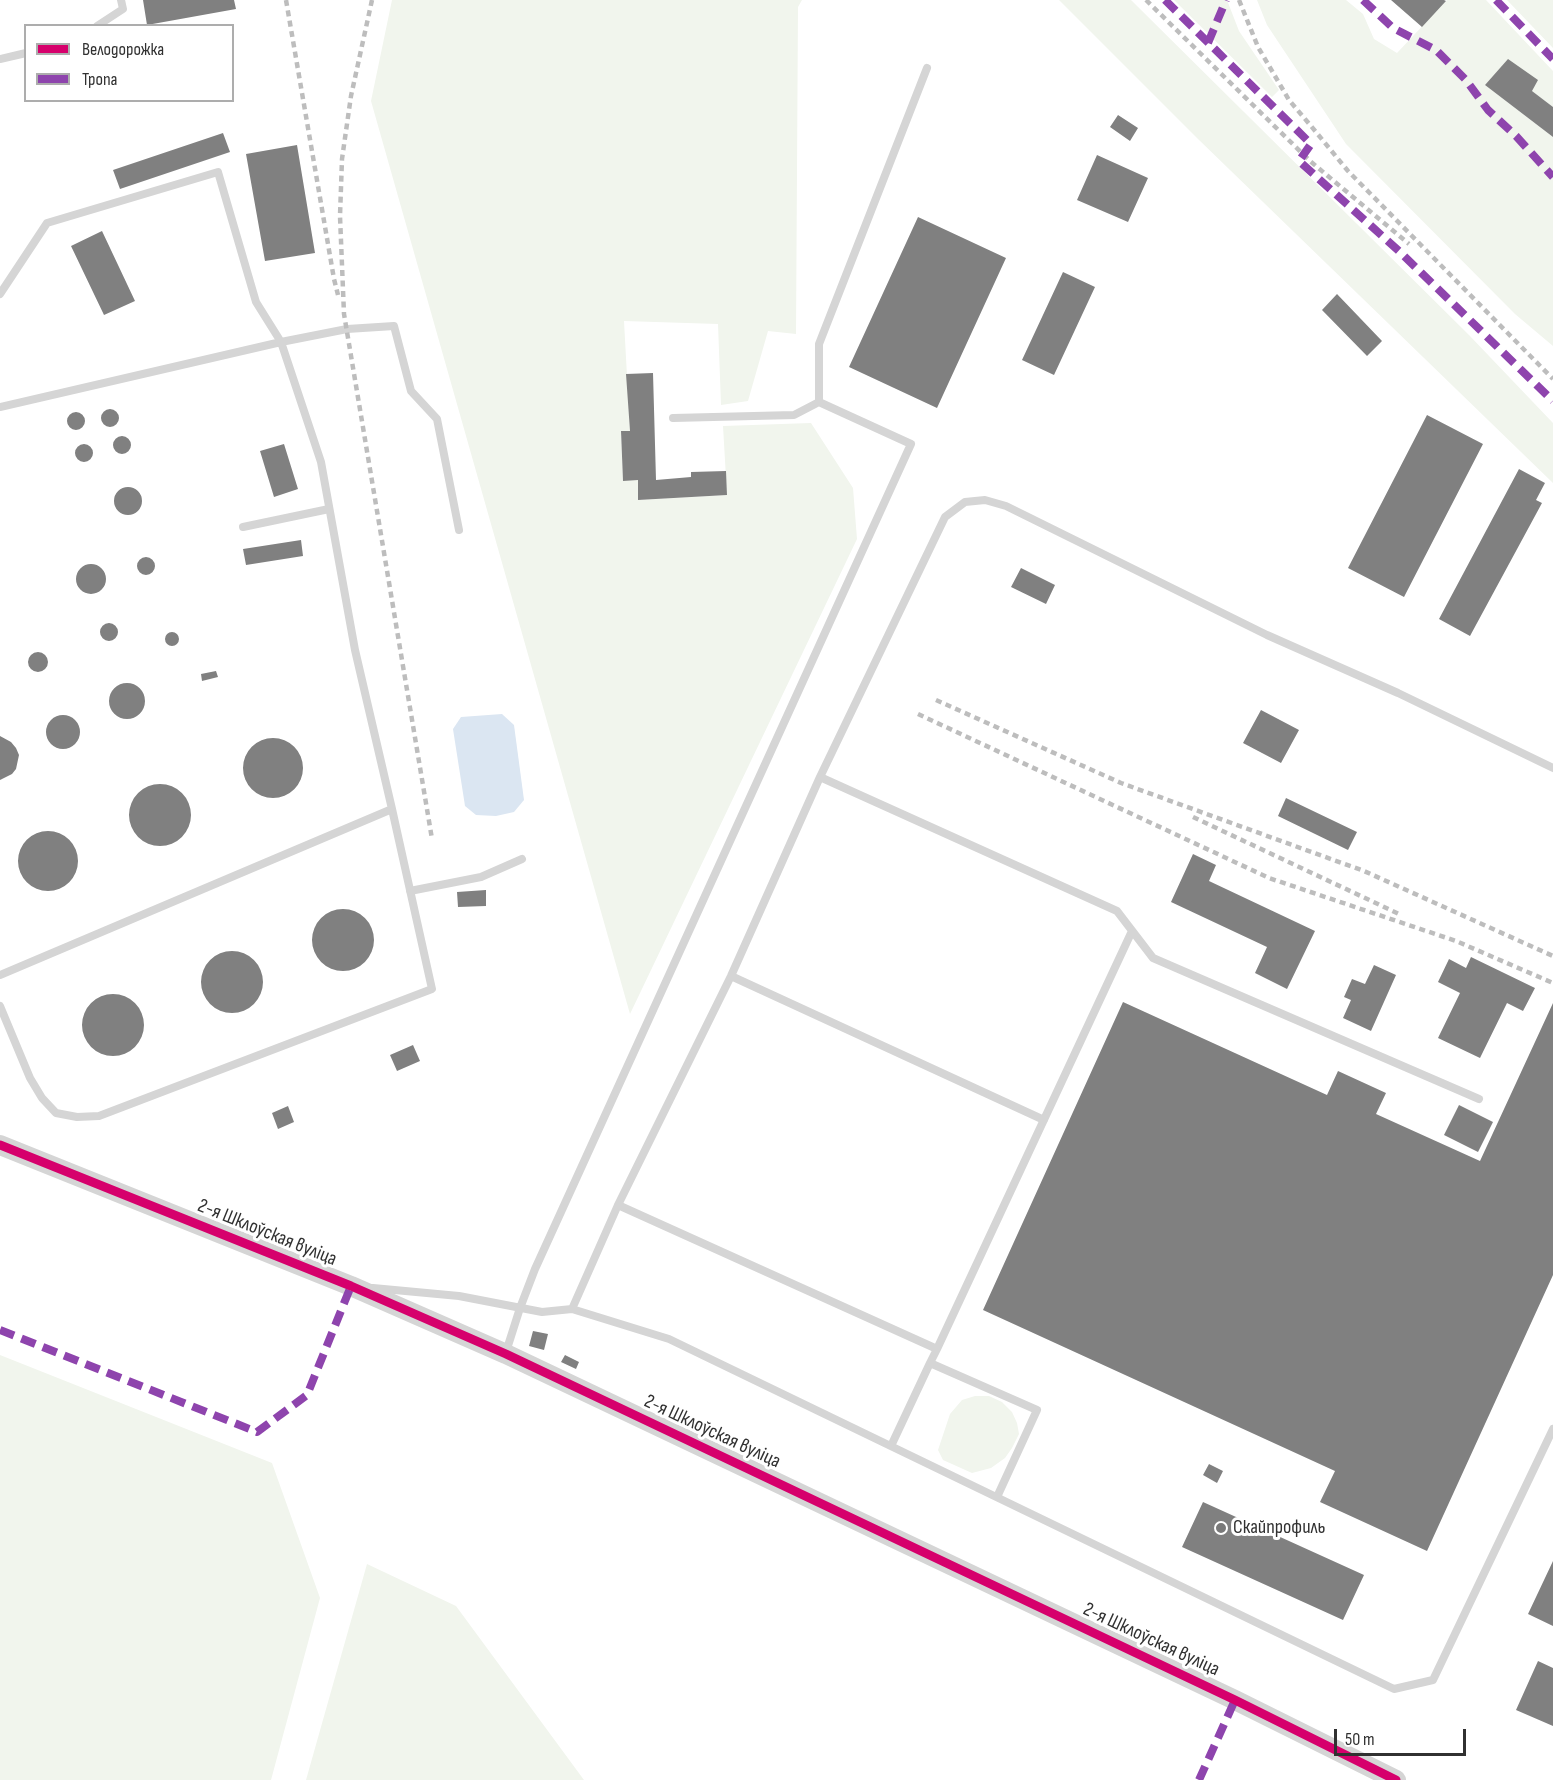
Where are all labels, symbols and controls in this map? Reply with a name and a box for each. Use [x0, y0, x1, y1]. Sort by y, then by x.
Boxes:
legend [24, 24, 234, 102]
text: Велодорожка [82, 39, 164, 60]
text: Тропа [82, 69, 118, 90]
street label: 2-я Шклоўская вуліца [194, 1194, 340, 1272]
street label: 2-я Шклоўская вуліца [640, 1390, 784, 1474]
place label: Скайпрофиль [1233, 1516, 1325, 1540]
marker: Скайпрофиль [1214, 1521, 1228, 1535]
street label: 2-я Шклоўская вуліца [1079, 1598, 1223, 1682]
scale bar [1337, 1717, 1469, 1755]
text: 50 m [1345, 1729, 1375, 1750]

